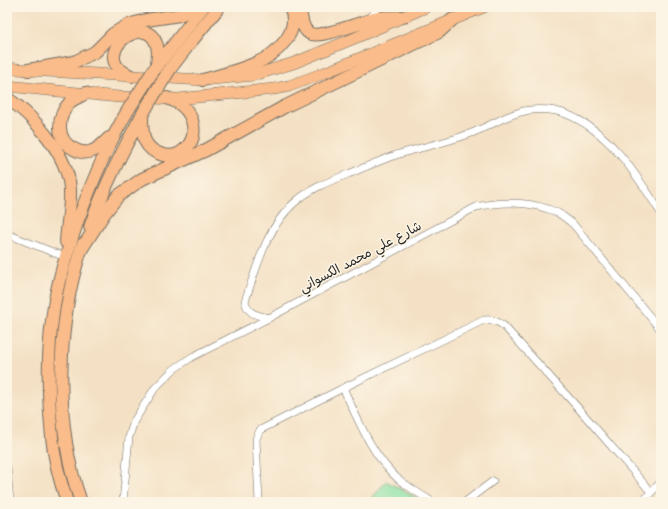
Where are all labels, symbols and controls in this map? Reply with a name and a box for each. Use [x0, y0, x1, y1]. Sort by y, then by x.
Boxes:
street label: شارع علي محمد الكسواني [296, 216, 426, 299]

